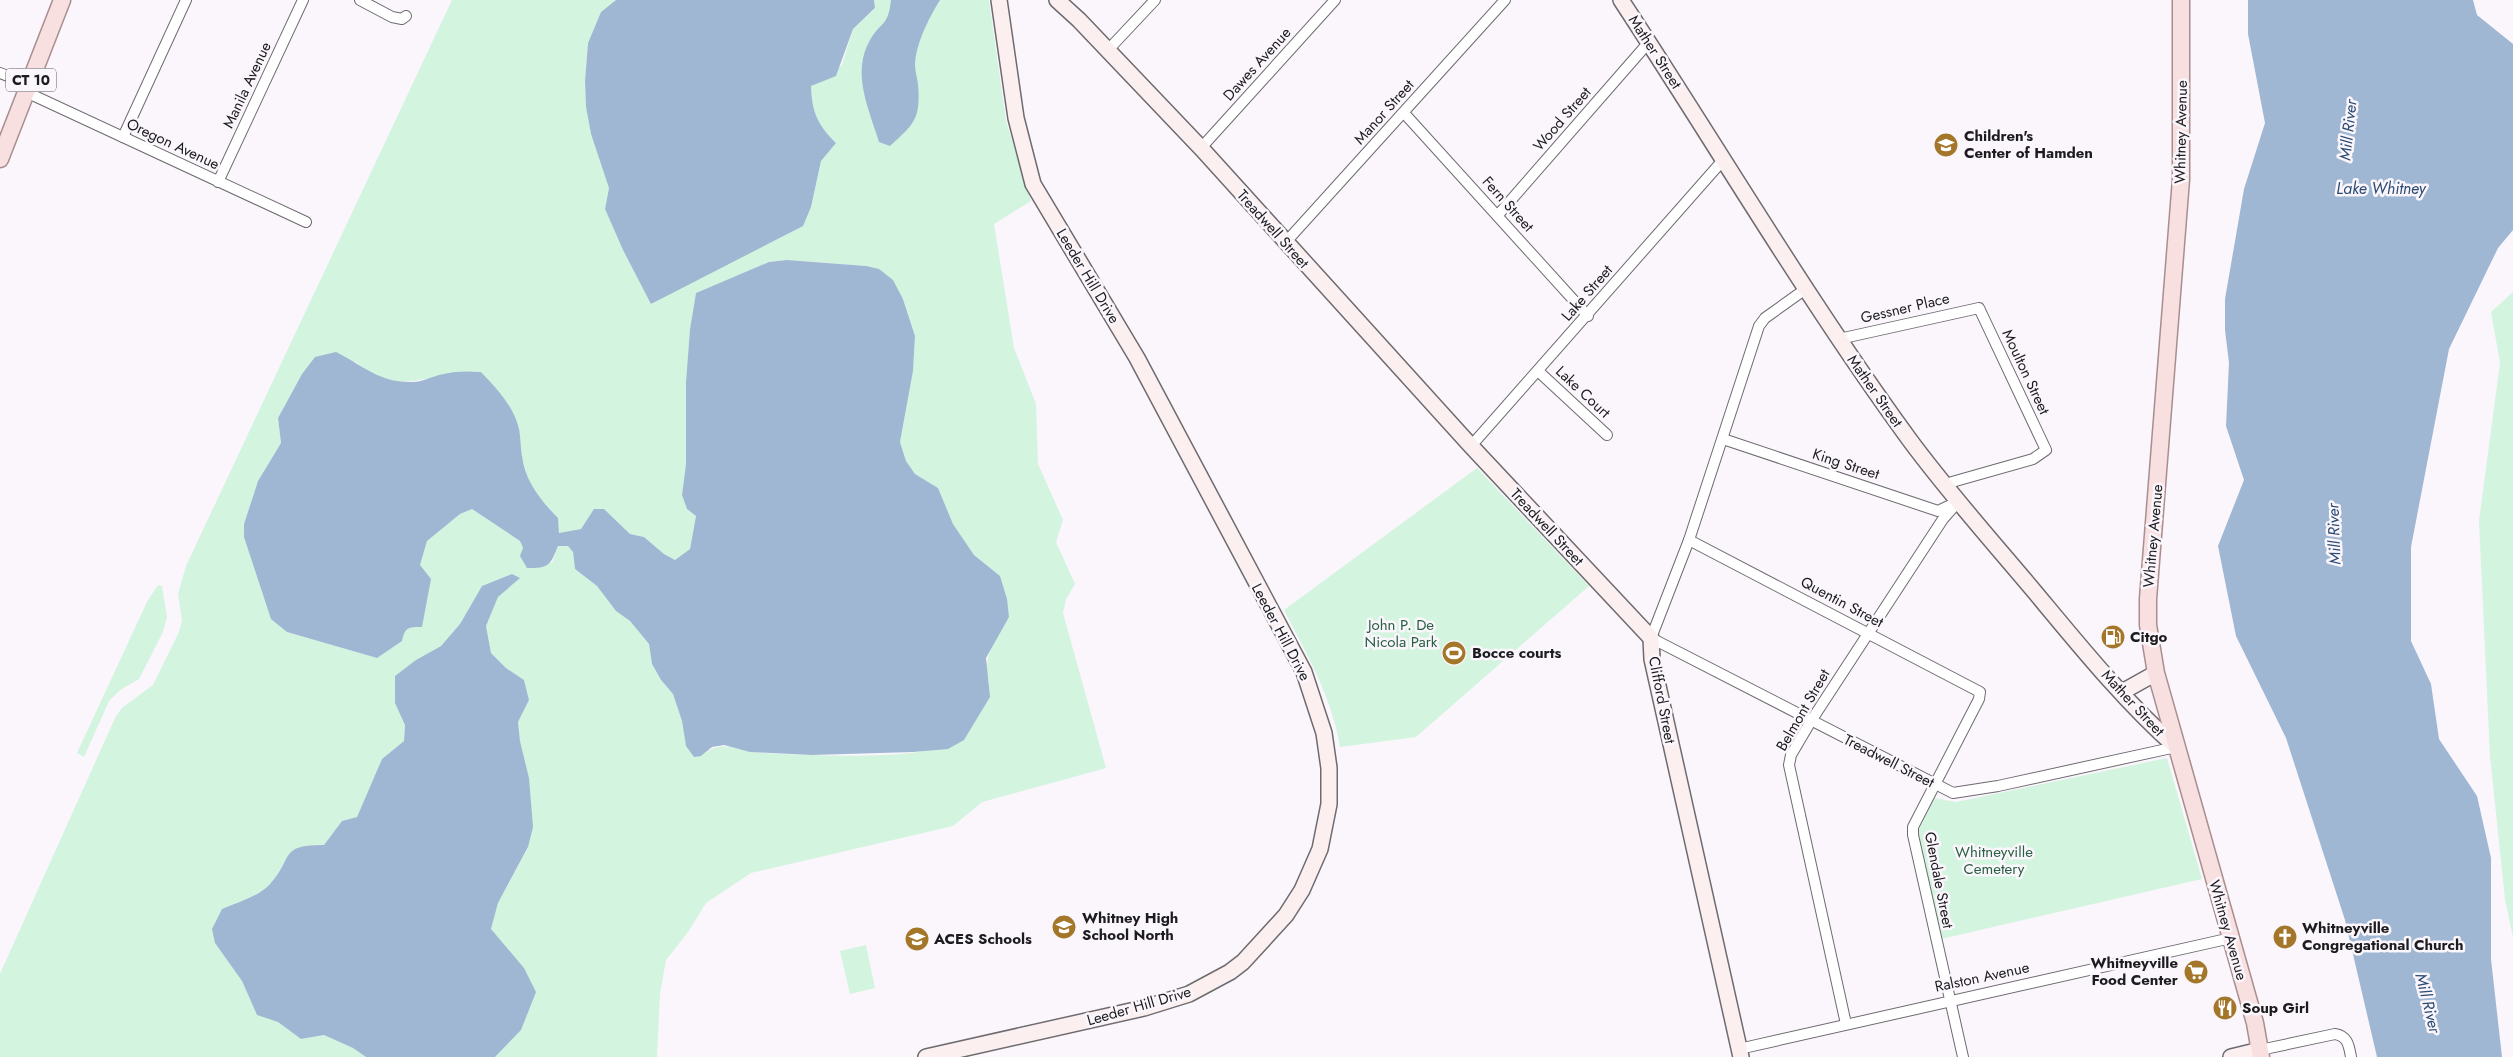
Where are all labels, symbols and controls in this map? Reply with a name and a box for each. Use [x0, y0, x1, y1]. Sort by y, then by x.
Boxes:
street label: Mather Street [1623, 11, 1687, 94]
street label: Dawes Avenue [1218, 22, 1296, 106]
street label: Manila Avenue [217, 38, 277, 132]
road number: CT 10 [6, 68, 56, 92]
street label: Manor Street [1349, 74, 1419, 149]
street label: Whitney Avenue [2169, 80, 2193, 184]
street label: Wood Street [1528, 82, 1596, 156]
water label: Mill River [2333, 97, 2363, 162]
street label: Oregon Avenue [123, 113, 223, 175]
place label: Children's Center of Hamden [1964, 125, 2093, 164]
school or university icon: Children's Center of Hamden [1933, 132, 1959, 158]
street label: Fern Street [1477, 171, 1539, 237]
water label: Lake Whitney [2336, 177, 2427, 200]
street label: Treadwell Street [1232, 185, 1315, 273]
street label: Leeder Hill Drive [1051, 224, 1125, 328]
street label: Lake Street [1556, 260, 1618, 326]
street label: Gessner Place [1858, 287, 1952, 329]
street label: Moulton Street [1997, 326, 2055, 419]
street label: Mather Street [1842, 350, 1908, 432]
street label: Lake Court [1551, 361, 1616, 423]
street label: King Street [1810, 443, 1883, 485]
street label: Treadwell Street [1505, 483, 1589, 571]
street label: Whitney Avenue [2138, 483, 2168, 588]
water label: Mill River [2321, 501, 2347, 565]
street label: Quentin Street [1797, 571, 1888, 633]
street label: Leeder Hill Drive [1246, 579, 1316, 685]
park label: John P. De Nicola Park [1365, 614, 1438, 653]
fuel station icon: Citgo [2100, 624, 2126, 650]
place label: Citgo [2130, 626, 2168, 648]
sports icon: Bocce courts [1441, 640, 1467, 666]
place label: Bocce courts [1472, 642, 1562, 664]
street label: Clifford Street [1643, 655, 1681, 746]
street label: Belmont Street [1771, 665, 1836, 755]
street label: Mather Street [2096, 665, 2170, 742]
street label: Treadwell Street [1840, 729, 1938, 793]
street label: Glendale Street [1919, 830, 1959, 931]
park label: Whitneyville Cemetery [1955, 841, 2033, 880]
street label: Whitney Avenue [2203, 877, 2253, 983]
place label: Whitney High School North [1082, 907, 1178, 946]
school or university icon: Whitney High School North [1051, 914, 1077, 940]
place label: Whitneyville Congregational Church [2302, 917, 2464, 956]
church icon: Whitneyville Congregational Church [2272, 924, 2298, 950]
school or university icon: ACES Schools [904, 926, 930, 952]
place label: ACES Schools [933, 928, 1032, 950]
place label: Whitneyville Food Center [2091, 952, 2179, 991]
street label: Ralston Avenue [1933, 956, 2032, 998]
supermarket icon: Whitneyville Food Center [2183, 959, 2209, 985]
water label: Mill River [2409, 971, 2447, 1037]
street label: Leeder Hill Drive [1084, 981, 1194, 1031]
restaurant icon: Soup Girl [2212, 995, 2238, 1021]
place label: Soup Girl [2242, 997, 2309, 1019]

